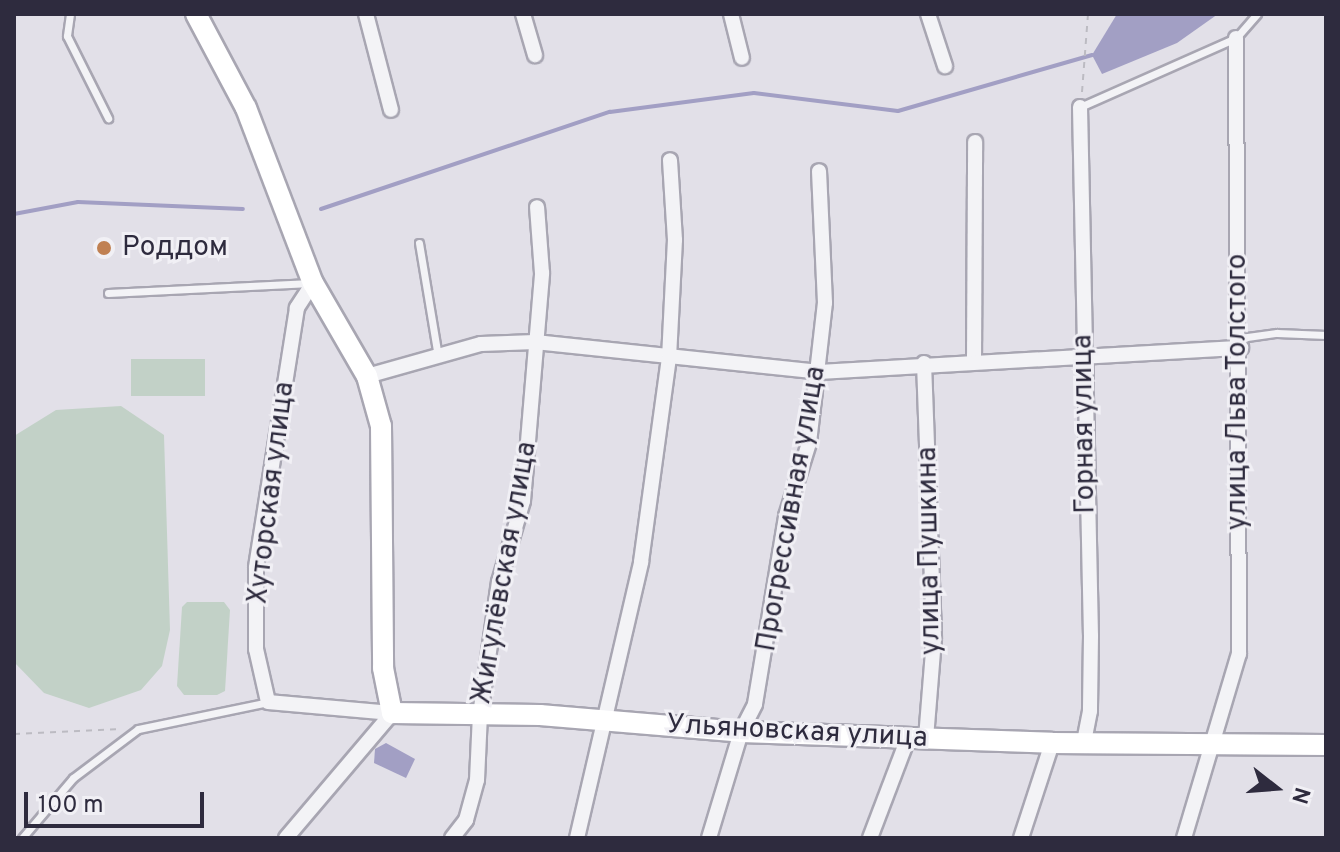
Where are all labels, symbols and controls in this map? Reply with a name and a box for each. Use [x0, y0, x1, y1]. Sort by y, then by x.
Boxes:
place label: Роддом [122, 231, 228, 265]
marker: Роддом [93, 237, 115, 259]
street label: улица Льва Толстого [1221, 253, 1255, 531]
street label: Горная улица [1067, 334, 1103, 514]
street label: Прогрессивная улица [750, 364, 834, 654]
street label: Хуторская улица [242, 380, 302, 606]
street label: Жигулёвская улица [465, 439, 545, 707]
street label: улица Пушкина [911, 447, 949, 655]
street label: Ульяновская улица [666, 708, 928, 756]
north arrow [1236, 748, 1316, 828]
scale bar [28, 776, 208, 826]
text: N [1284, 784, 1315, 807]
text: 100 m [38, 791, 104, 821]

